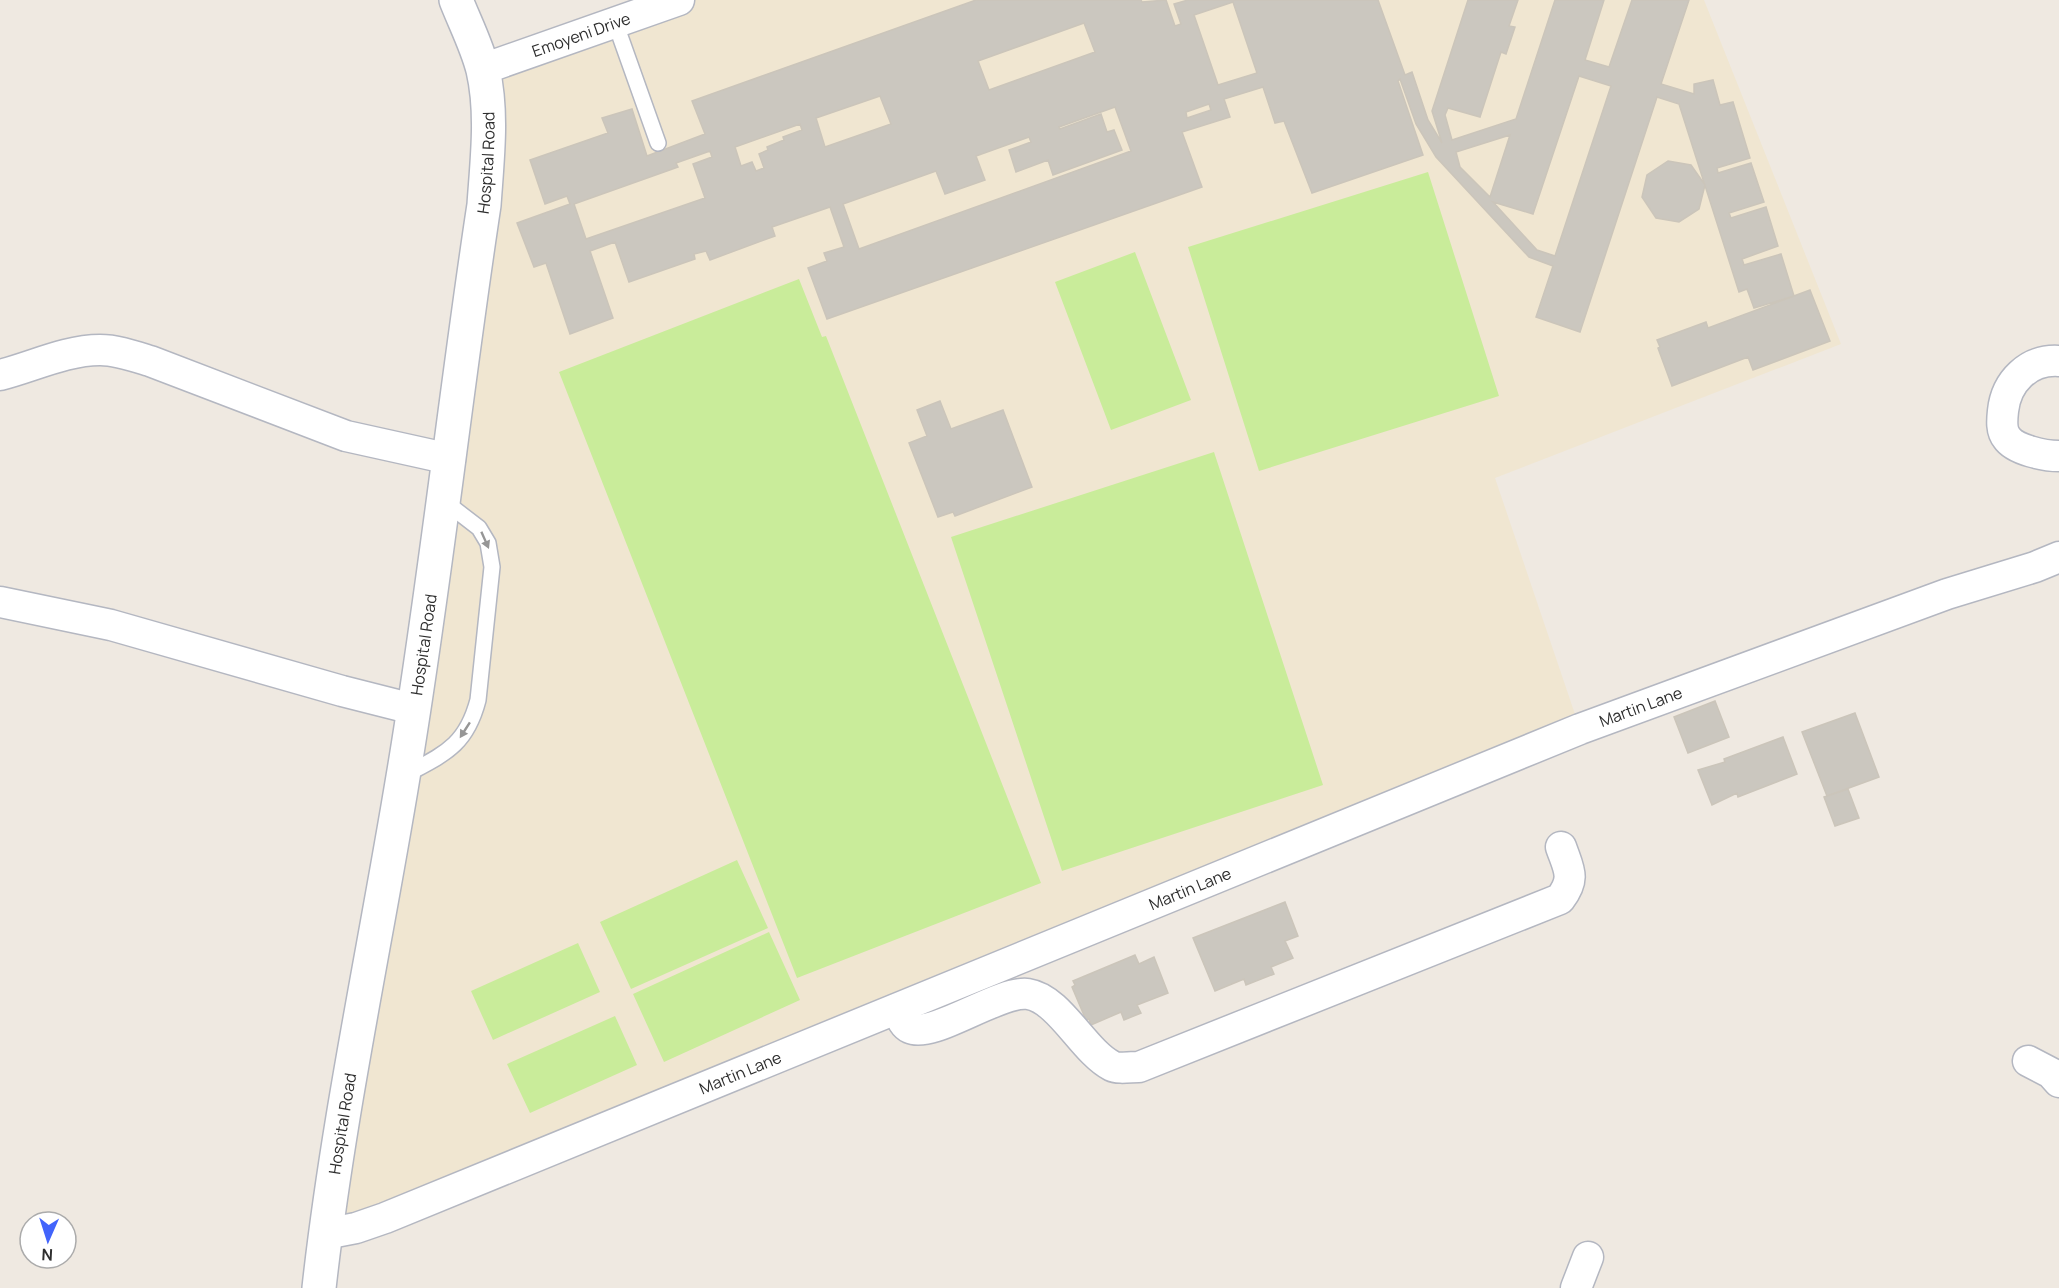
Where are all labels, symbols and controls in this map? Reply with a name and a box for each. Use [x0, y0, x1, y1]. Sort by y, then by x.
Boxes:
street label: Emoyeni Drive [529, 7, 633, 62]
street label: Hospital Road [472, 111, 500, 215]
one-way arrow [480, 532, 490, 550]
street label: Hospital Road [405, 592, 442, 697]
street label: Martin Lane [1596, 681, 1685, 732]
one-way arrow [460, 722, 471, 739]
street label: Martin Lane [1146, 862, 1234, 915]
street label: Martin Lane [696, 1046, 785, 1099]
street label: Hospital Road [323, 1071, 361, 1176]
north arrow [18, 1210, 78, 1270]
text: N [41, 1244, 54, 1266]

